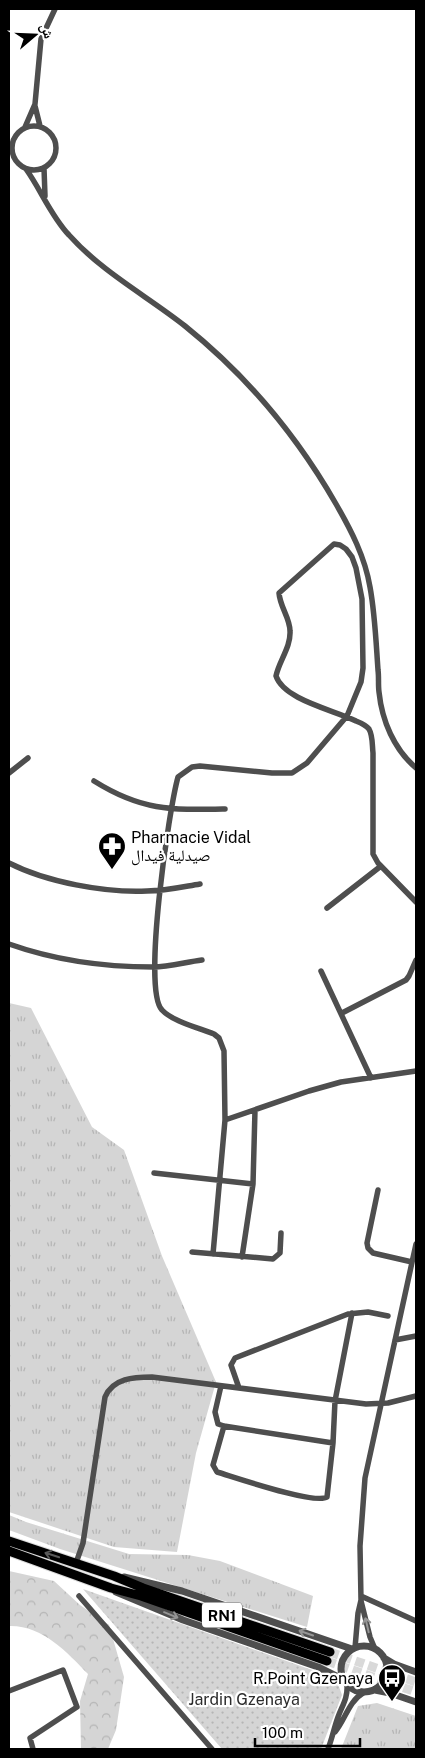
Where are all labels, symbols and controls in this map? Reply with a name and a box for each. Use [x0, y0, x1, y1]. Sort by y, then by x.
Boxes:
north arrow [10, 10, 60, 60]
text: ش [36, 21, 57, 41]
place label: Pharmacie Vidal صيدلية فيدال [131, 828, 251, 866]
pharmacy icon: Pharmacie Vidal صيدلية فيدال [97, 831, 127, 870]
one-way arrow [44, 1550, 60, 1559]
road number: RN1 [202, 1602, 242, 1628]
one-way arrow [163, 1611, 178, 1620]
one-way arrow [362, 1618, 371, 1634]
one-way arrow [298, 1628, 314, 1638]
bus stop icon: R.Point Gzenaya [377, 1663, 407, 1702]
place label: R.Point Gzenaya [253, 1669, 373, 1688]
park label: Jardin Gzenaya [188, 1690, 300, 1709]
scale bar [255, 1716, 360, 1748]
text: 100 m [262, 1724, 303, 1741]

